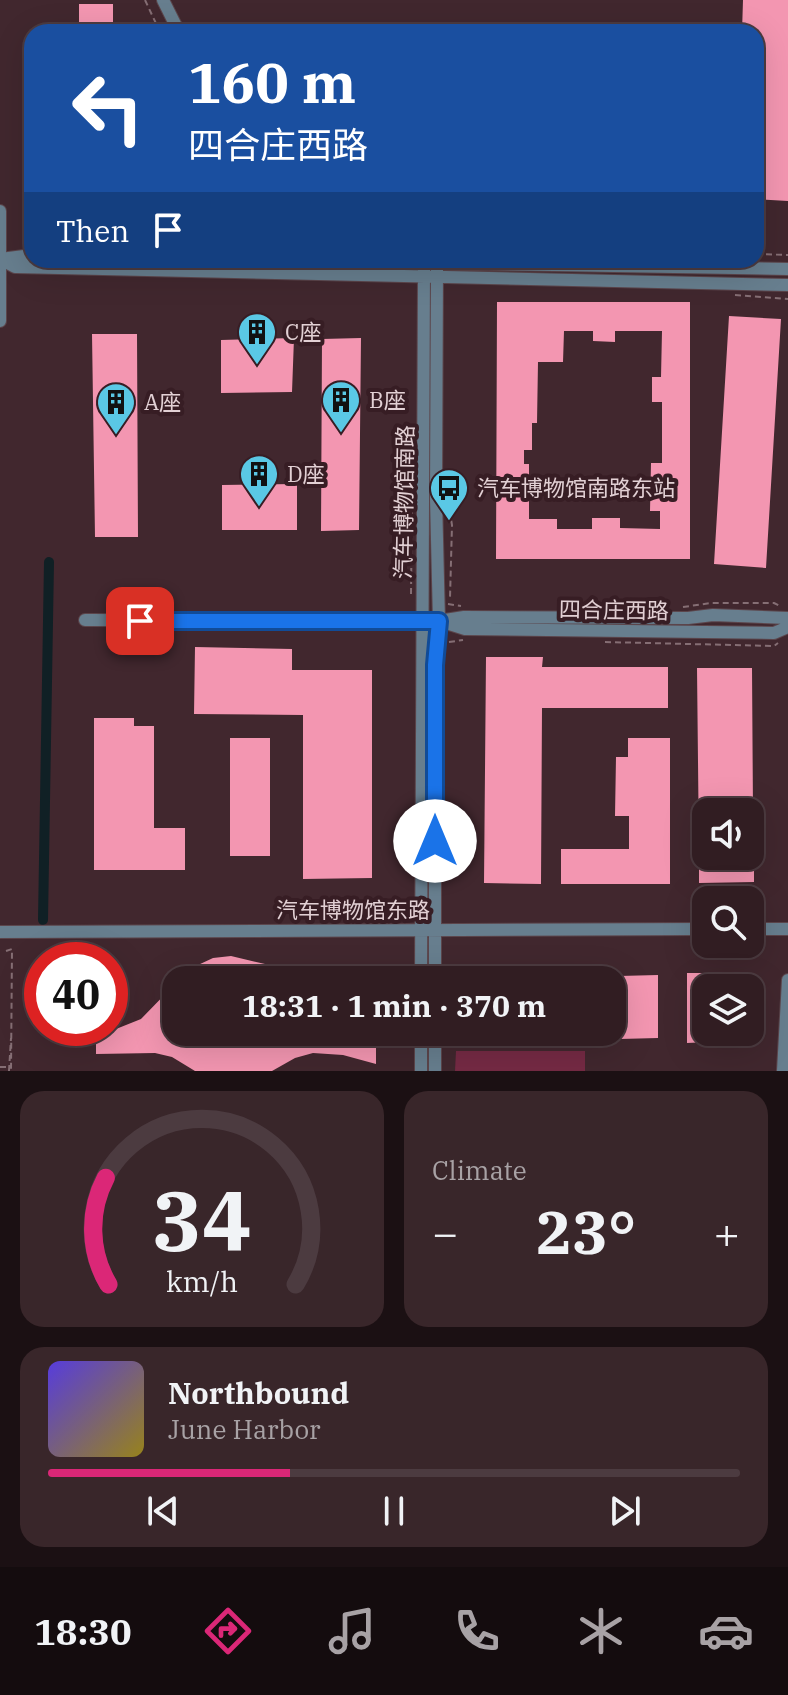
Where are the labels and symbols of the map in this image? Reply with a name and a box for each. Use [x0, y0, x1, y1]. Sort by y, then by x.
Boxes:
building icon: C座 [236, 311, 278, 366]
place label: C座 [285, 317, 321, 346]
building icon: B座 [320, 379, 362, 434]
building icon: A座 [95, 381, 137, 436]
place label: B座 [369, 385, 406, 414]
place label: A座 [144, 387, 181, 416]
street label: 汽车博物馆南路 [388, 425, 419, 579]
building icon: D座 [238, 453, 280, 508]
place label: D座 [287, 459, 325, 488]
bus stop icon: 汽车博物馆南路东站 [428, 467, 470, 522]
place label: 汽车博物馆南路东站 [477, 473, 675, 502]
pin [106, 587, 174, 655]
street label: 四合庄西路 [559, 594, 669, 625]
position arrow [393, 799, 477, 883]
street label: 汽车博物馆东路 [276, 895, 430, 924]
speed limit sign: 40 [24, 942, 128, 1046]

